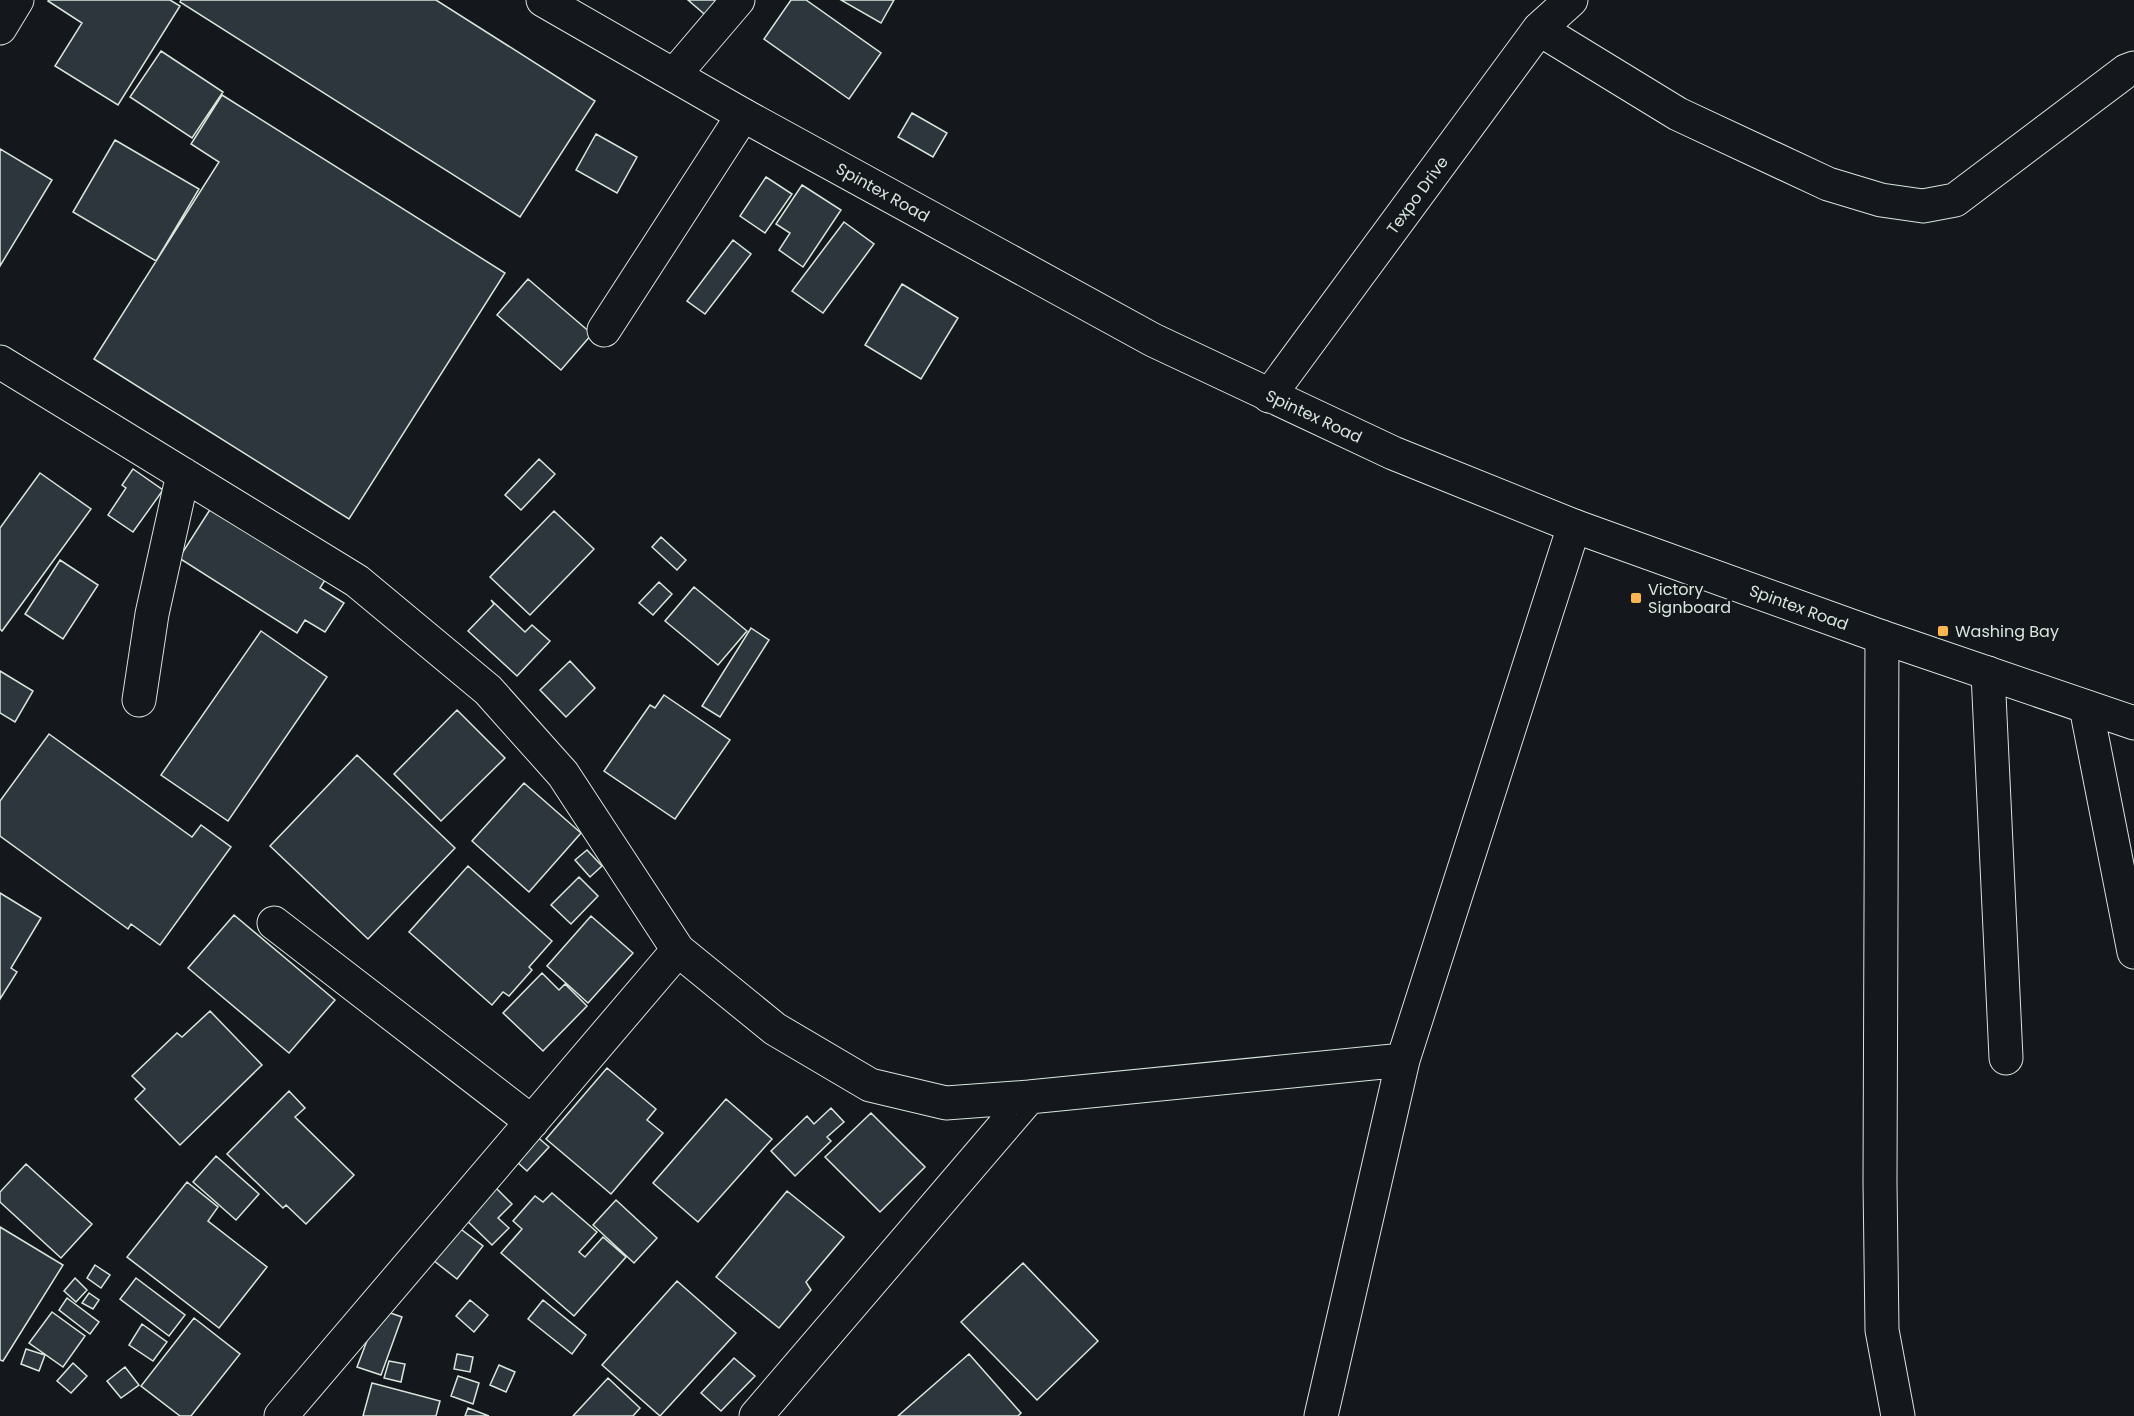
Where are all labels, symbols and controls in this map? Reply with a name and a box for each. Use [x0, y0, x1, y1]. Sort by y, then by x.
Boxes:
street label: Texpo Drive [1381, 151, 1454, 239]
street label: Spintex Road [832, 157, 934, 228]
street label: Spintex Road [1262, 384, 1366, 449]
place label: Victory Signboard [1648, 578, 1731, 619]
street label: Spintex Road [1746, 579, 1851, 636]
marker: Victory Signboard [1629, 591, 1643, 605]
place label: Washing Bay [1955, 620, 2059, 643]
marker: Washing Bay [1936, 624, 1950, 638]

